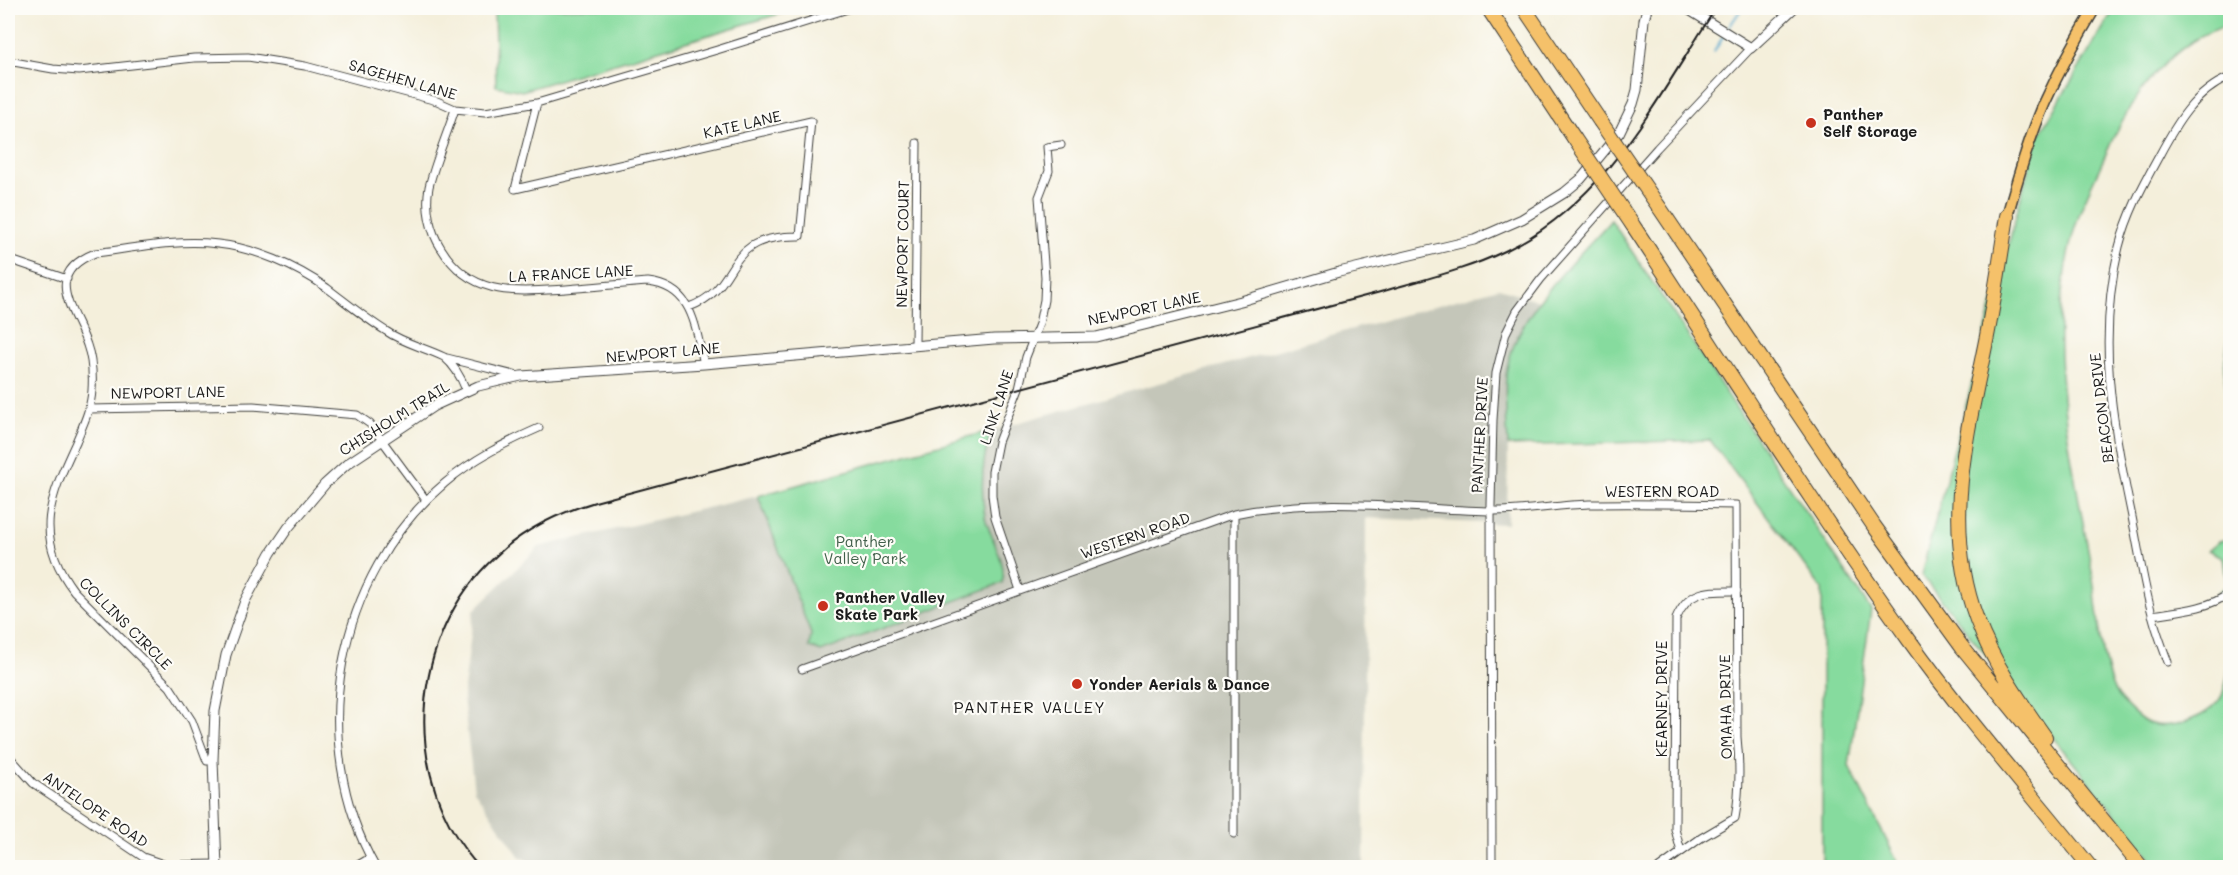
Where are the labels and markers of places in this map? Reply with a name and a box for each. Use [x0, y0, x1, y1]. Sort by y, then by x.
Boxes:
place label: Panther Self Storage [1823, 104, 1917, 141]
marker: Panther Self Storage [1804, 116, 1818, 130]
place label: Panther Valley Skate Park [835, 587, 945, 624]
marker: Panther Valley Skate Park [816, 599, 830, 613]
place label: Yonder Aerials & Dance [1089, 674, 1270, 694]
marker: Yonder Aerials & Dance [1070, 677, 1084, 691]

